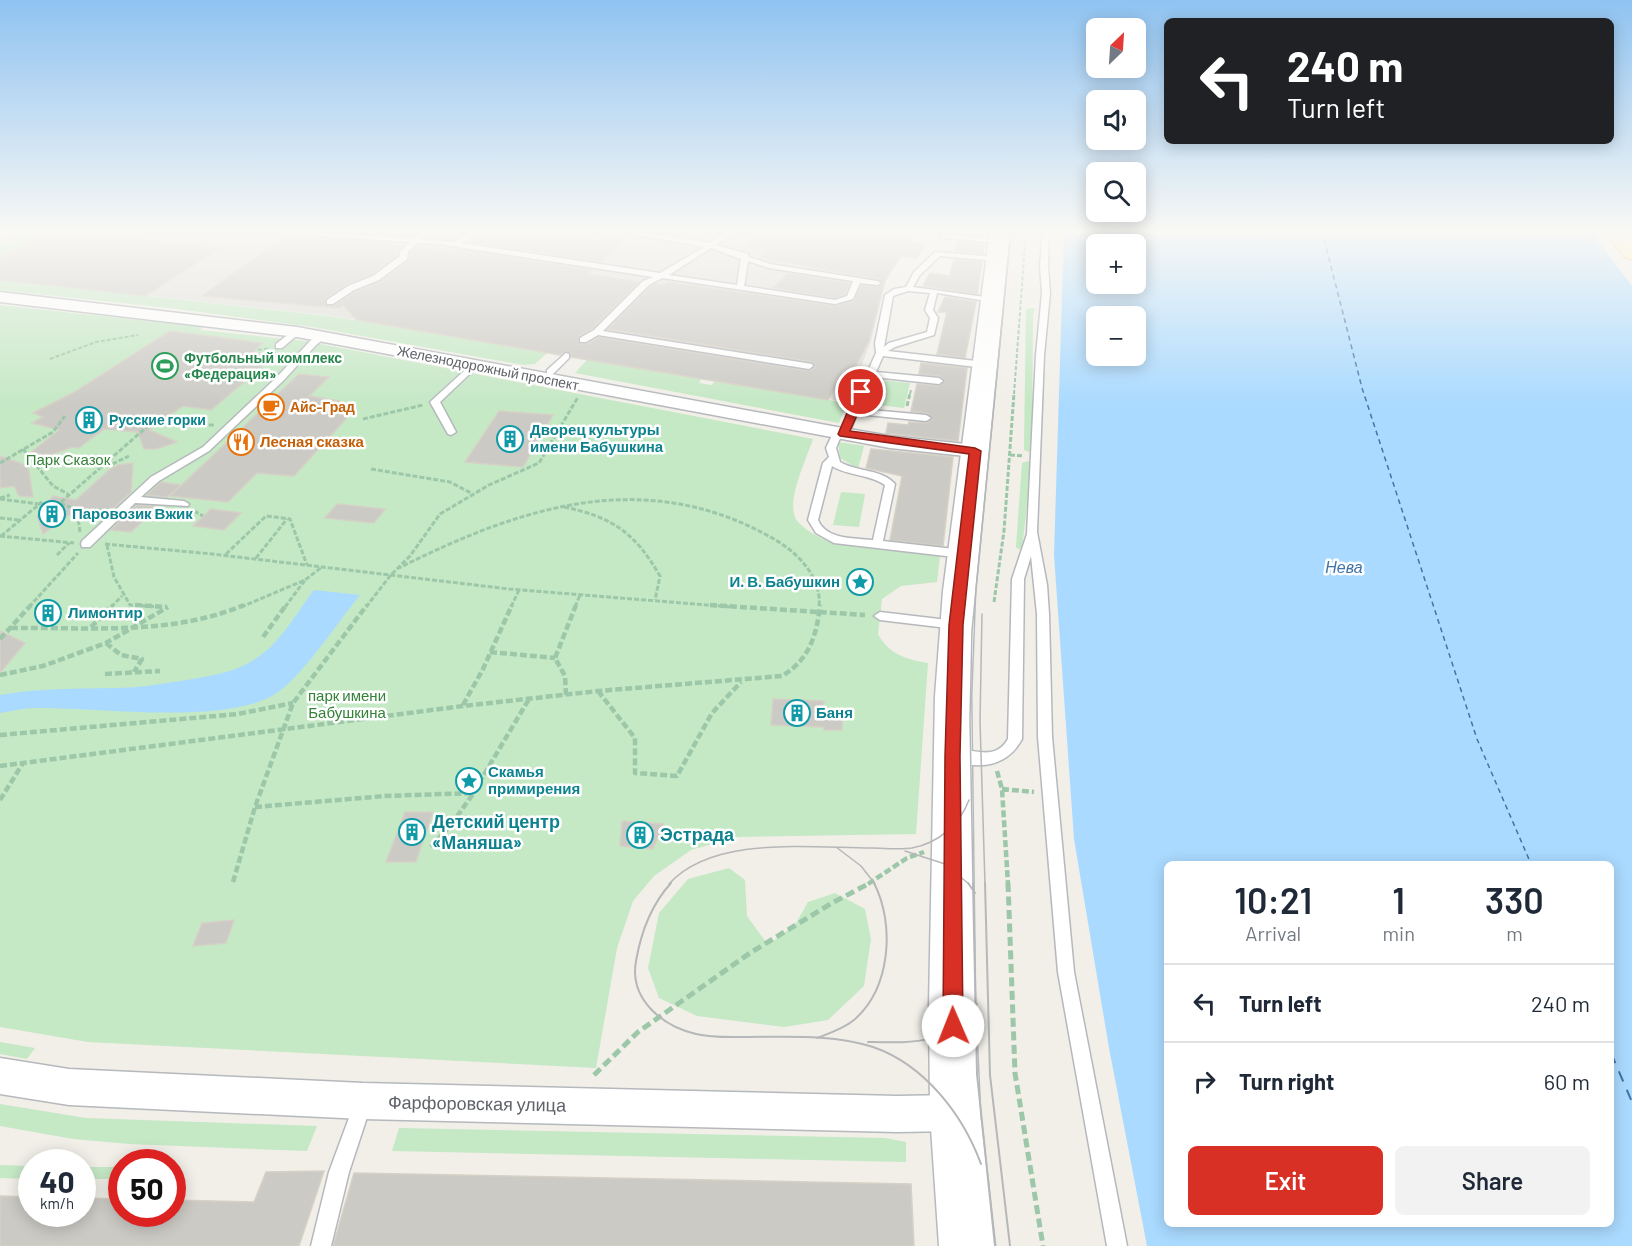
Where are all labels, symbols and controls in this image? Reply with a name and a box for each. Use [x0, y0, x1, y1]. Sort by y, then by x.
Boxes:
north arrow [1086, 18, 1146, 78]
map controls [1086, 18, 1146, 366]
text: 240 m [1287, 40, 1403, 90]
icon: left [1188, 42, 1266, 120]
button: sound [1086, 90, 1146, 150]
text: Turn left [1287, 91, 1385, 123]
button: search [1086, 162, 1146, 222]
button: + [1086, 234, 1146, 294]
button: − [1086, 306, 1146, 366]
street label: Железнодорожный проспект [396, 342, 581, 394]
place label: Футбольный комплекс «Федерация» [184, 349, 342, 382]
sports icon: Футбольный комплекс «Федерация» [150, 351, 180, 381]
pin [835, 366, 886, 417]
icon: arrive [844, 375, 877, 408]
cafe icon: Айс-Град [256, 392, 286, 422]
place label: Айс-Град [290, 398, 355, 415]
building icon: Русские горки [74, 405, 104, 435]
place label: Русские горки [109, 411, 206, 428]
place label: Дворец культуры имени Бабушкина [530, 420, 664, 455]
building icon: Дворец культуры имени Бабушкина [495, 424, 525, 454]
restaurant icon: Лесная сказка [226, 427, 256, 457]
place label: Лесная сказка [260, 432, 365, 450]
park label: Парк Сказок [26, 450, 111, 468]
building icon: Паровозик Вжик [37, 499, 67, 529]
place label: Паровозик Вжик [72, 504, 193, 522]
water label: Нева [1325, 557, 1363, 576]
place icon: И. В. Бабушкин [845, 567, 875, 597]
place label: И. В. Бабушкин [729, 572, 840, 590]
building icon: Лимонтир [33, 598, 63, 628]
place label: Лимонтир [68, 603, 143, 621]
park label: парк имени Бабушкина [308, 686, 386, 721]
building icon: Баня [782, 698, 812, 728]
place label: Баня [816, 703, 853, 721]
place label: Скамья примирения [488, 762, 580, 797]
place icon: Скамья примирения [454, 766, 484, 796]
place label: Детский центр «Маняша» [432, 810, 560, 853]
building icon: Детский центр «Маняша» [397, 817, 427, 847]
building icon: Эстрада [625, 820, 655, 850]
place label: Эстрада [660, 823, 735, 845]
text: 10:21 [1234, 878, 1312, 921]
text: 1 [1392, 878, 1405, 921]
text: 330 [1485, 878, 1544, 921]
text: Arrival [1245, 921, 1301, 945]
text: min [1383, 921, 1415, 945]
text: m [1506, 921, 1523, 945]
icon: left [1188, 987, 1221, 1020]
text: Turn left [1239, 990, 1322, 1016]
text: 240 m [1531, 990, 1590, 1016]
position arrow [921, 994, 985, 1058]
icon: right [1188, 1065, 1221, 1098]
text: Turn right [1239, 1068, 1334, 1094]
text: 60 m [1544, 1068, 1590, 1094]
street label: Фарфоровская улица [388, 1090, 567, 1116]
button: Exit [1188, 1146, 1383, 1215]
button: Share [1395, 1146, 1590, 1215]
speed limit sign: 50 [108, 1149, 186, 1227]
text: 40 [39, 1163, 75, 1199]
text: km/h [40, 1194, 74, 1212]

